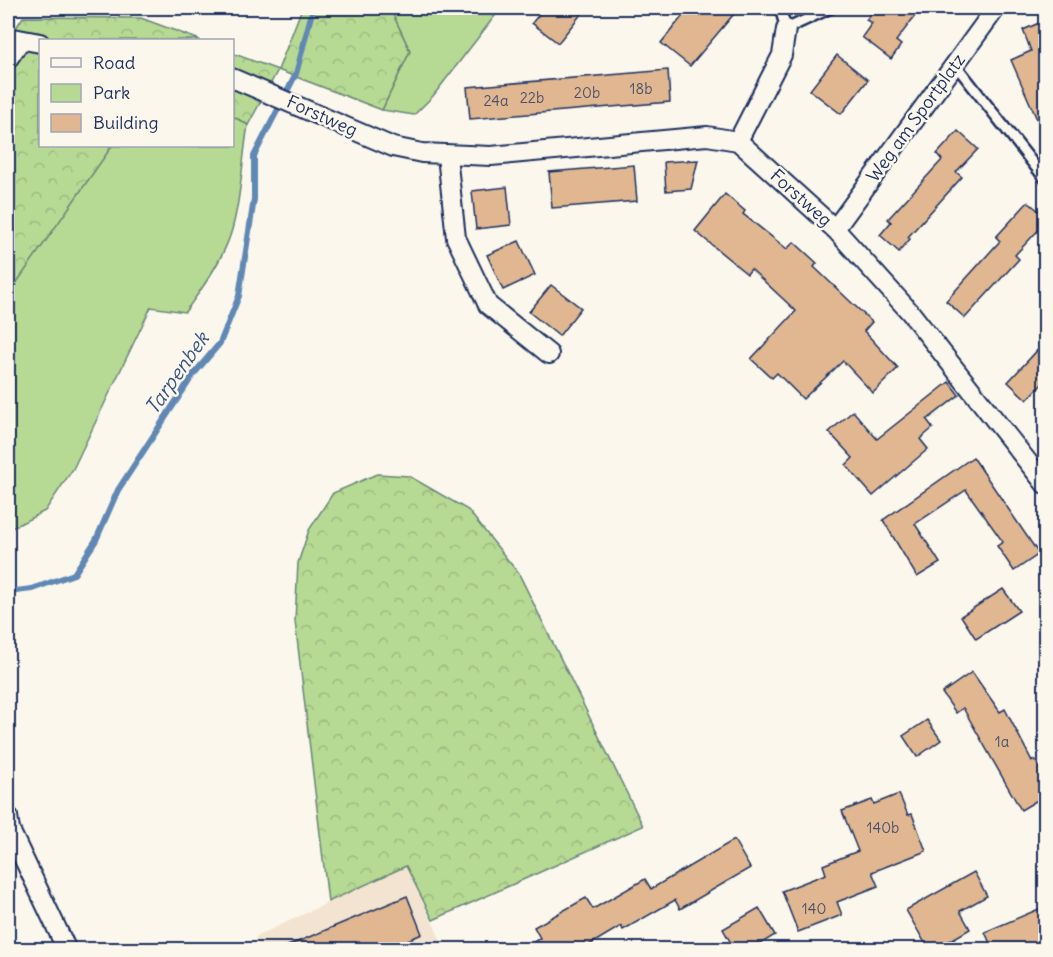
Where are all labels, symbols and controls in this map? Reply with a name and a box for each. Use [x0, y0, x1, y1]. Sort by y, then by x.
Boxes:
legend [39, 39, 234, 147]
street label: Weg am Sportplatz [861, 49, 970, 186]
text: Road [93, 51, 136, 74]
house number: 18b [630, 79, 652, 98]
text: Park [93, 81, 130, 104]
house number: 20b [574, 83, 600, 102]
house number: 22b [520, 88, 544, 107]
street label: Forstweg [283, 90, 361, 141]
house number: 24a [483, 91, 509, 110]
text: Building [93, 111, 158, 134]
street label: Forstweg [766, 164, 837, 231]
water label: Tarpenbek [139, 325, 215, 419]
house number: 1a [995, 732, 1010, 751]
house number: 140b [867, 818, 899, 837]
house number: 140 [802, 899, 826, 918]

